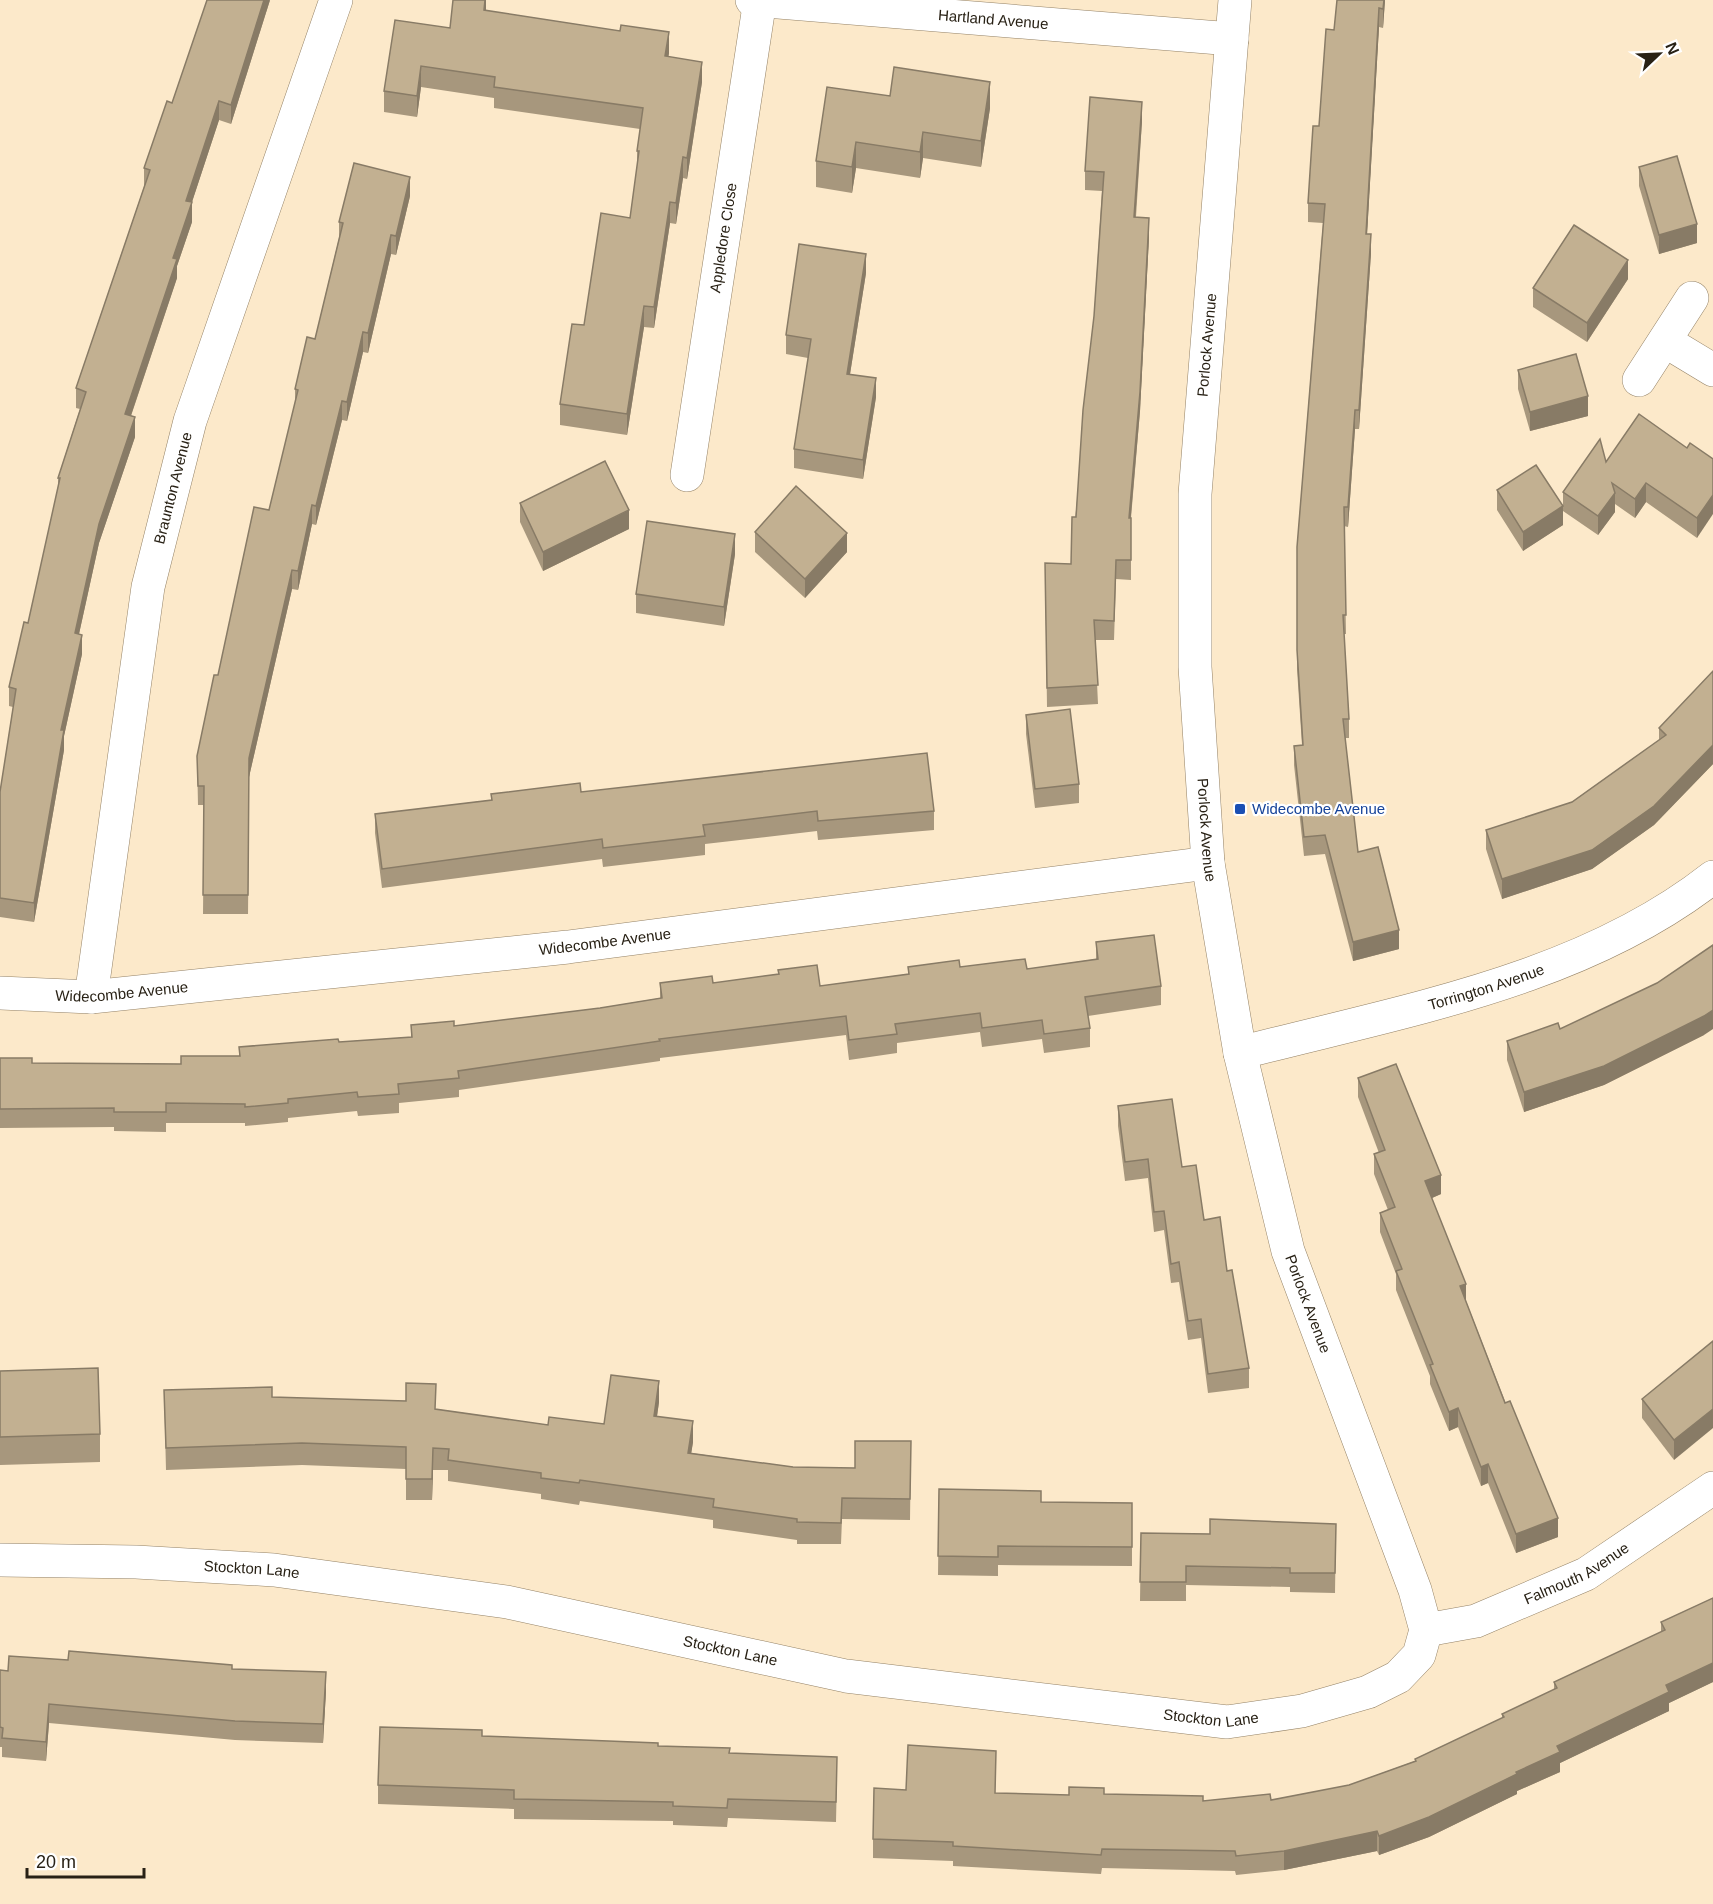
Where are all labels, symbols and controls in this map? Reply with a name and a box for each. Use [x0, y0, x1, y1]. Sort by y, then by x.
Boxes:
street label: Hartland Avenue [937, 6, 1049, 32]
north arrow [1629, 24, 1689, 84]
text: N [1662, 40, 1682, 57]
street label: Appledore Close [706, 182, 740, 294]
street label: Porlock Avenue [1194, 292, 1220, 397]
street label: Braunton Avenue [150, 430, 195, 546]
street label: Porlock Avenue [1194, 778, 1220, 883]
place label: Widecombe Avenue [1252, 800, 1385, 817]
marker: Widecombe Avenue [1233, 802, 1247, 816]
street label: Widecombe Avenue [538, 925, 672, 958]
street label: Torrington Avenue [1426, 960, 1547, 1013]
street label: Widecombe Avenue [55, 978, 189, 1005]
street label: Porlock Avenue [1282, 1252, 1335, 1355]
street label: Falmouth Avenue [1521, 1539, 1632, 1608]
street label: Stockton Lane [203, 1557, 301, 1581]
street label: Stockton Lane [682, 1632, 779, 1669]
street label: Stockton Lane [1162, 1705, 1260, 1730]
scale bar [27, 1841, 144, 1879]
text: 20 m [36, 1852, 76, 1872]

